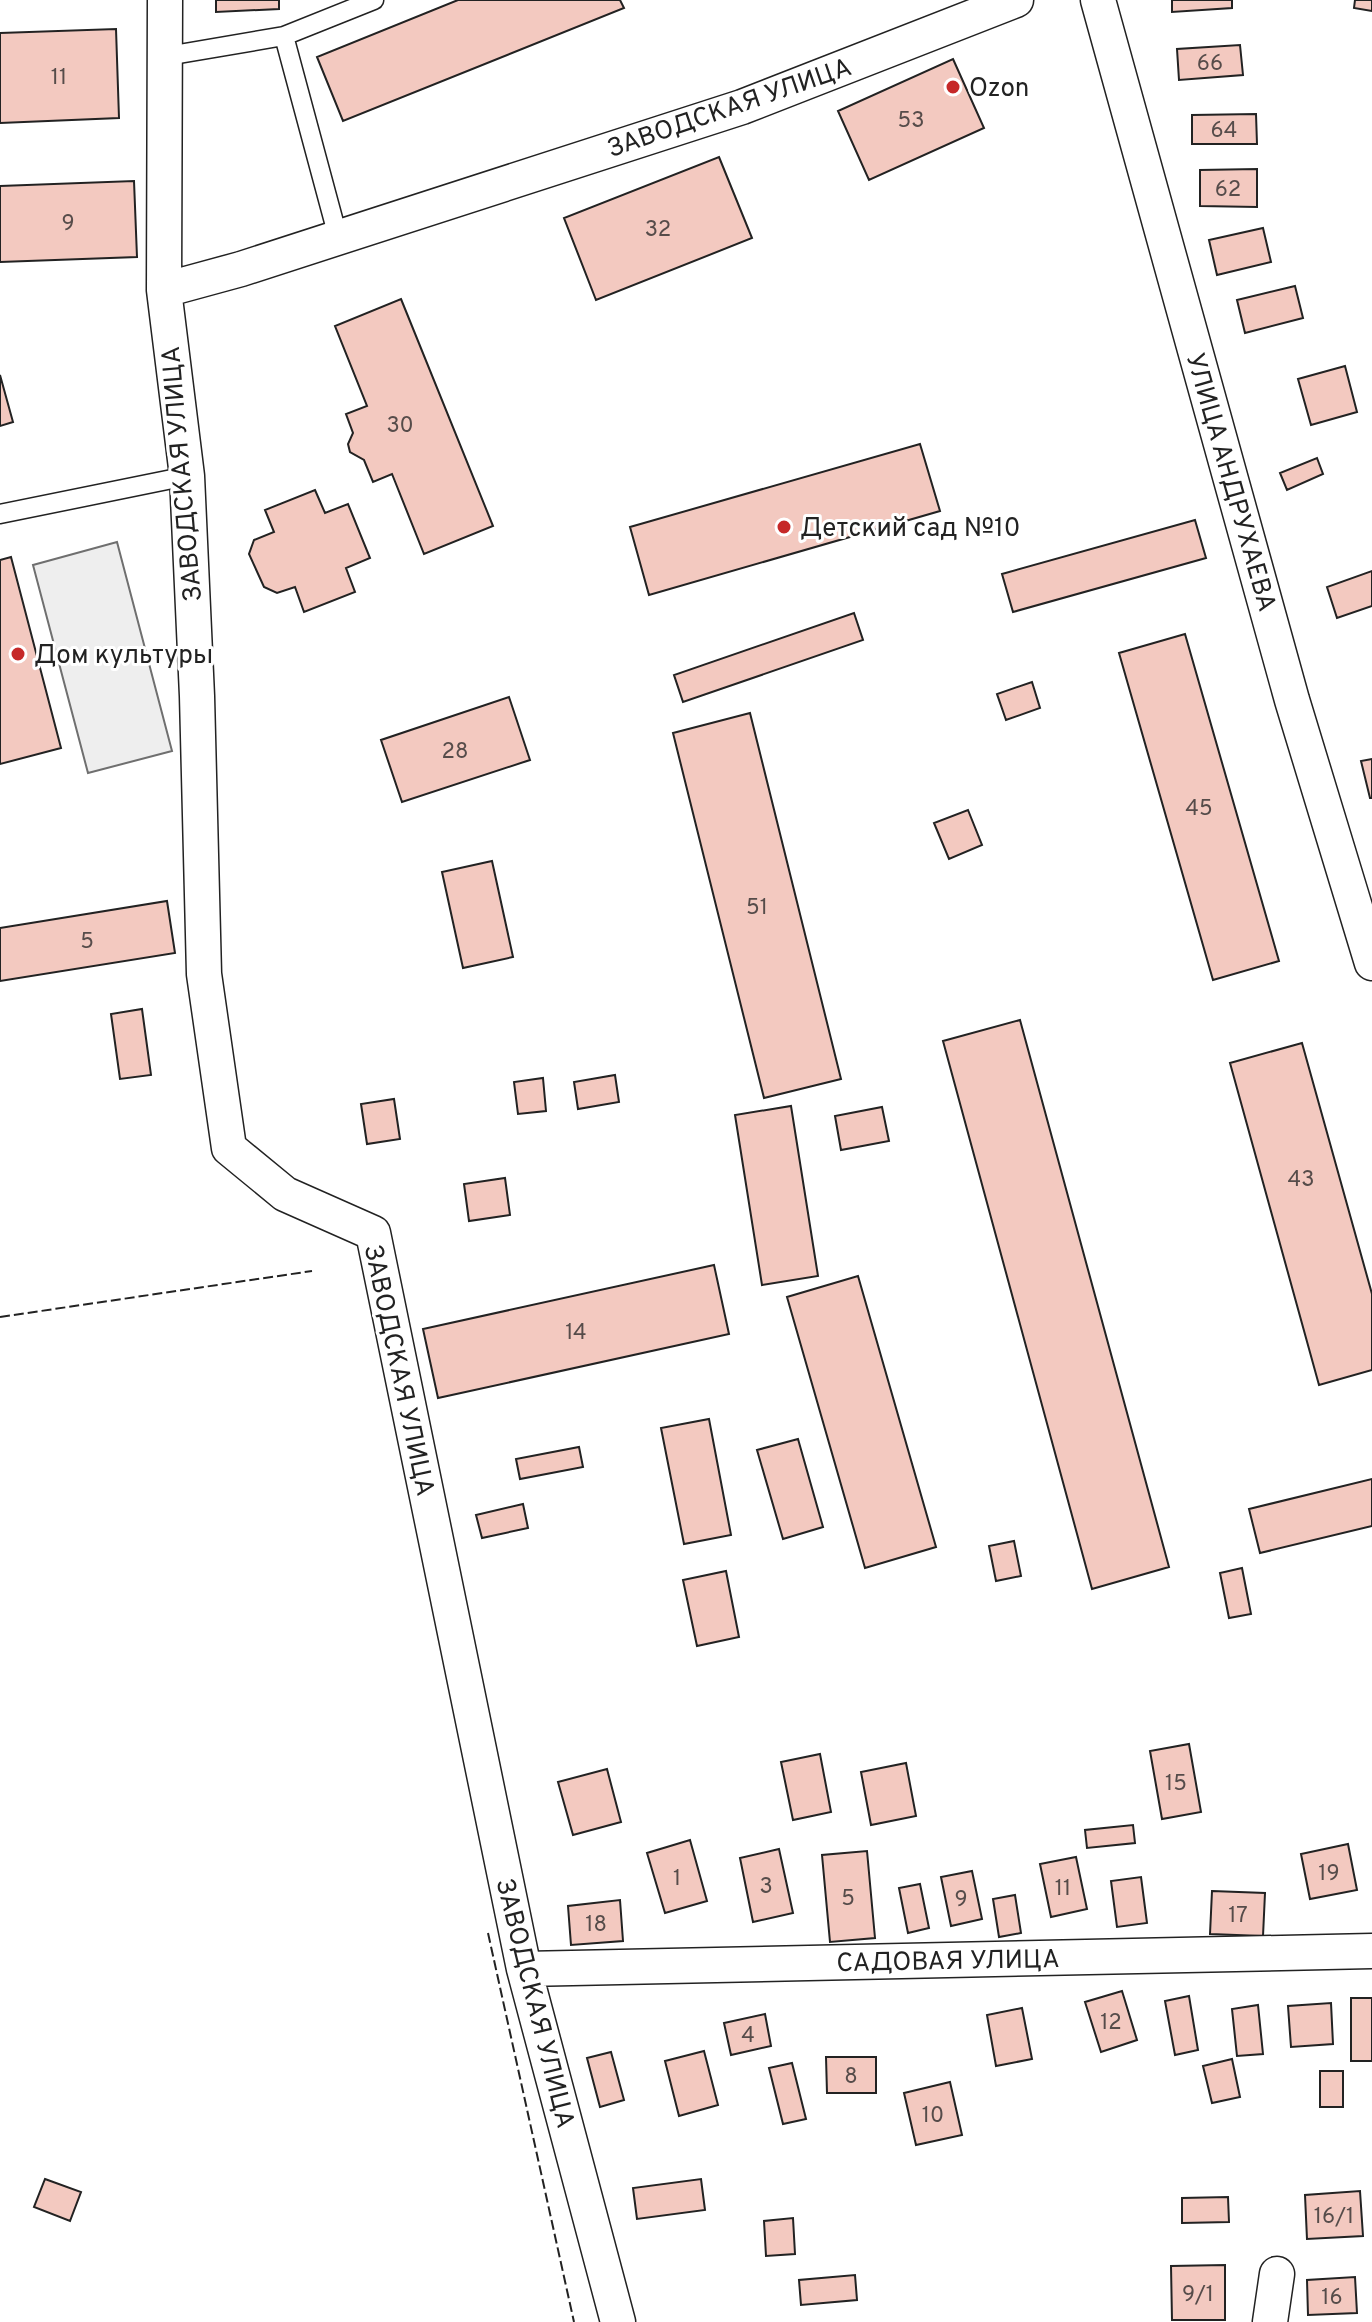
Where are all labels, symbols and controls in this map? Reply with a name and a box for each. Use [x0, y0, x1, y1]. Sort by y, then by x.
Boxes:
house number: 66 [1197, 51, 1223, 78]
street label: ЗАВОДСКАЯ УЛИЦА [603, 52, 856, 167]
house number: 11 [51, 65, 67, 92]
place label: Ozon [969, 73, 1029, 106]
marker: Ozon [944, 78, 962, 96]
house number: 53 [898, 108, 924, 135]
house number: 64 [1211, 118, 1237, 145]
house number: 62 [1215, 177, 1241, 204]
house number: 9 [61, 211, 75, 238]
house number: 32 [645, 217, 671, 244]
street label: ЗАВОДСКАЯ УЛИЦА [156, 345, 211, 603]
street label: УЛИЦА АНДРУХАЕВА [1177, 350, 1282, 616]
house number: 30 [386, 413, 414, 440]
place label: Детский сад №10 [800, 513, 1020, 546]
marker: Детский сад №10 [775, 518, 793, 536]
place label: Дом культуры [34, 640, 213, 673]
marker: Дом культуры [9, 645, 27, 663]
house number: 28 [442, 739, 468, 766]
house number: 45 [1185, 796, 1213, 823]
house number: 51 [746, 895, 768, 922]
house number: 5 [80, 929, 94, 956]
house number: 43 [1288, 1167, 1314, 1194]
street label: ЗАВОДСКАЯ УЛИЦА [355, 1242, 440, 1499]
house number: 14 [565, 1320, 587, 1347]
house number: 15 [1165, 1771, 1187, 1798]
house number: 19 [1318, 1861, 1340, 1888]
house number: 1 [673, 1866, 681, 1893]
house number: 3 [759, 1874, 773, 1901]
street label: ЗАВОДСКАЯ УЛИЦА [487, 1875, 581, 2132]
house number: 11 [1055, 1876, 1071, 1903]
house number: 5 [841, 1886, 855, 1913]
house number: 9 [954, 1887, 968, 1914]
house number: 17 [1228, 1903, 1248, 1930]
house number: 18 [585, 1912, 607, 1939]
street label: САДОВАЯ УЛИЦА [836, 1944, 1060, 1981]
house number: 12 [1100, 2010, 1122, 2037]
house number: 4 [741, 2023, 755, 2050]
house number: 8 [844, 2064, 858, 2091]
house number: 10 [922, 2103, 944, 2130]
house number: 16/1 [1314, 2204, 1354, 2231]
house number: 9/1 [1182, 2282, 1214, 2309]
house number: 16 [1321, 2285, 1343, 2312]

